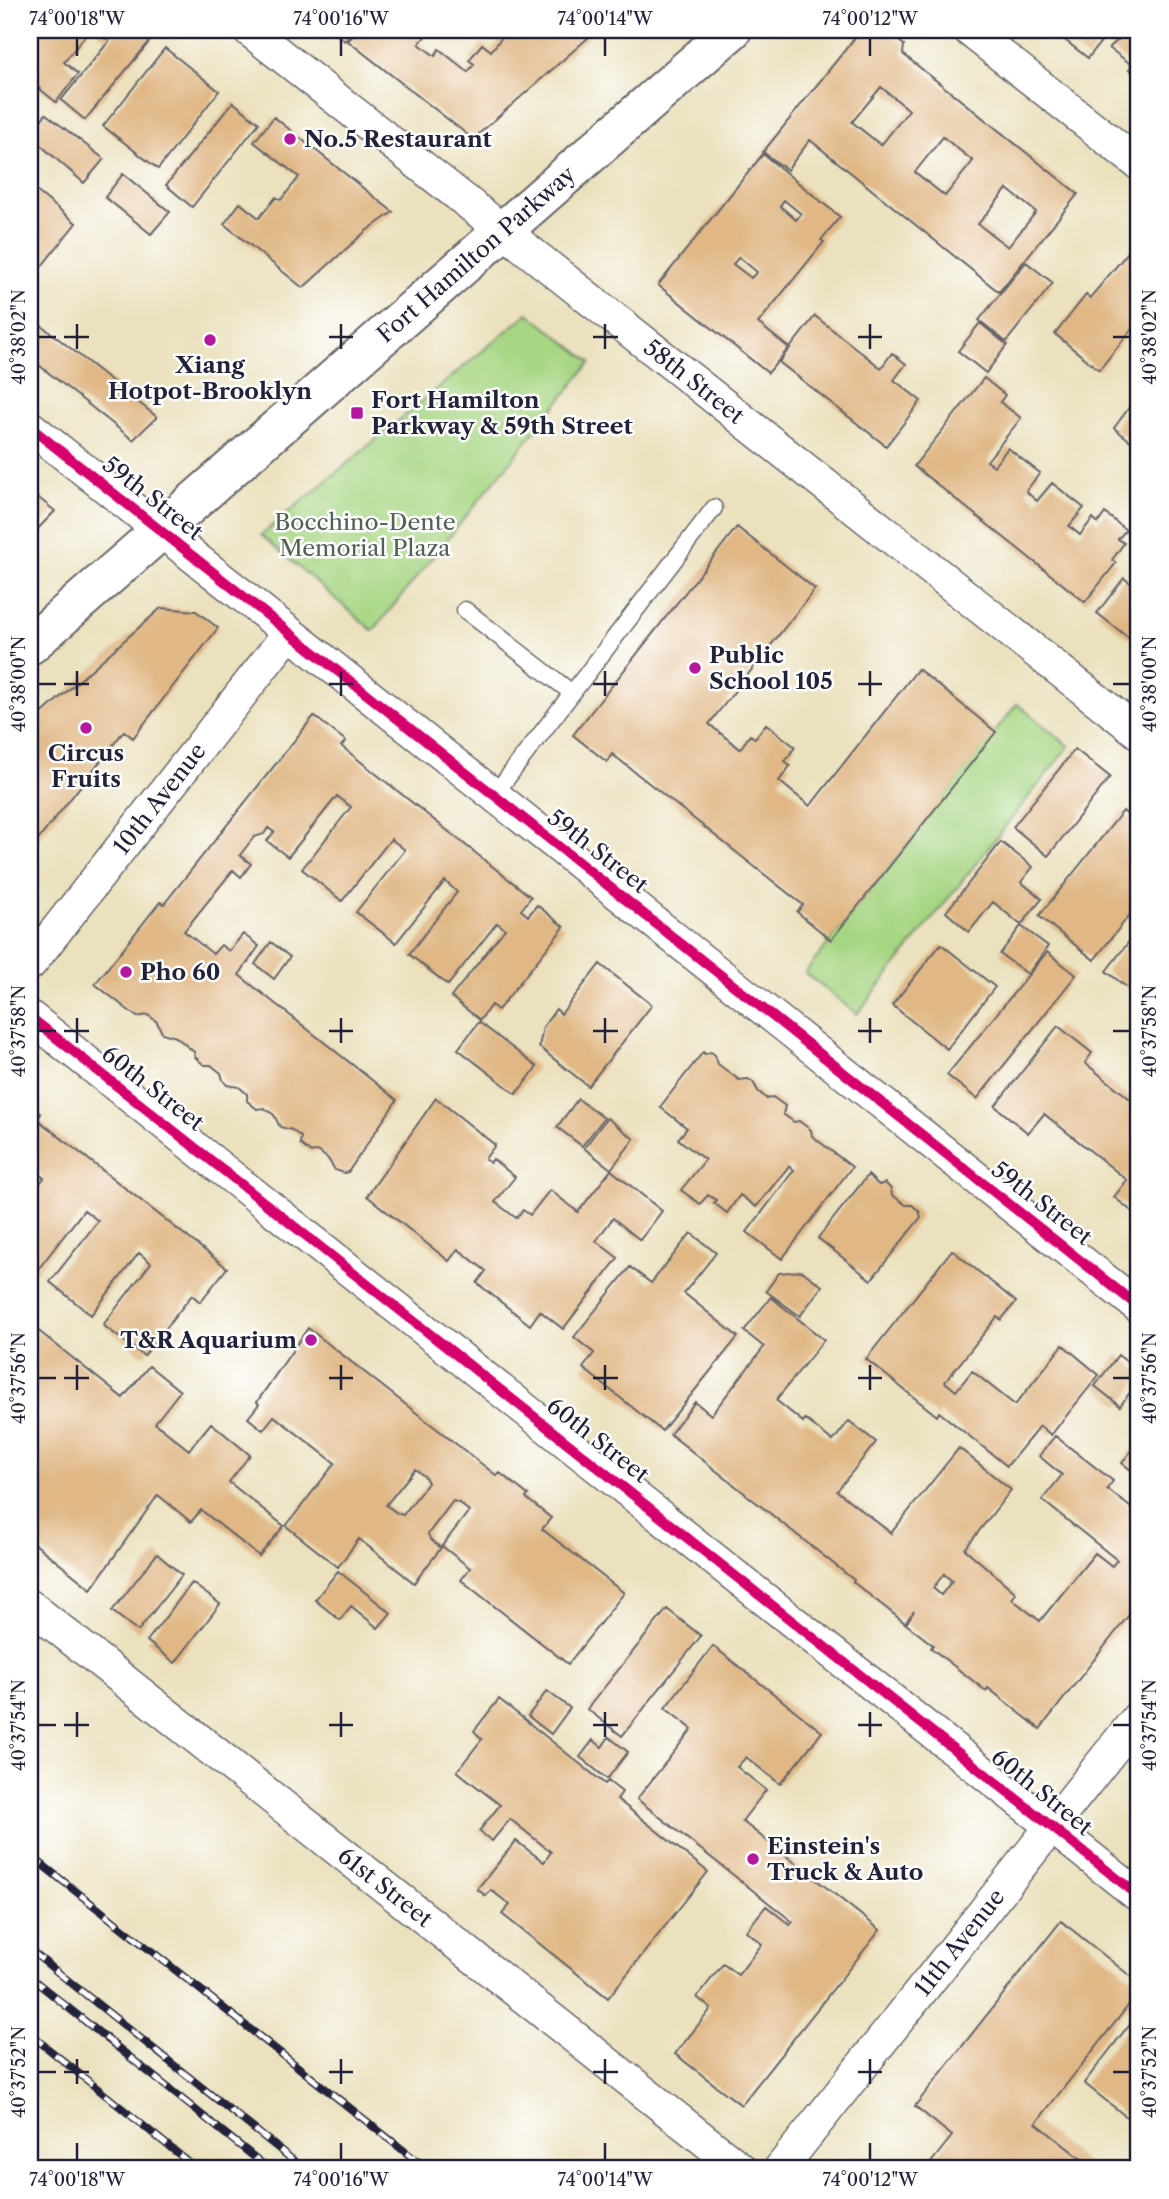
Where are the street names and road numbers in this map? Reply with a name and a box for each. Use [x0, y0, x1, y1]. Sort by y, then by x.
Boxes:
street label: Fort Hamilton Parkway [371, 160, 581, 348]
street label: 58th Street [638, 333, 750, 430]
street label: 59th Street [97, 450, 209, 546]
street label: 10th Avenue [107, 737, 212, 860]
street label: 59th Street [542, 803, 654, 899]
street label: 60th Street [96, 1039, 210, 1137]
street label: 59th Street [986, 1155, 1098, 1251]
street label: 60th Street [541, 1391, 655, 1489]
street label: 60th Street [986, 1743, 1098, 1841]
street label: 61st Street [332, 1841, 438, 1933]
street label: 11th Avenue [908, 1883, 1010, 2002]

